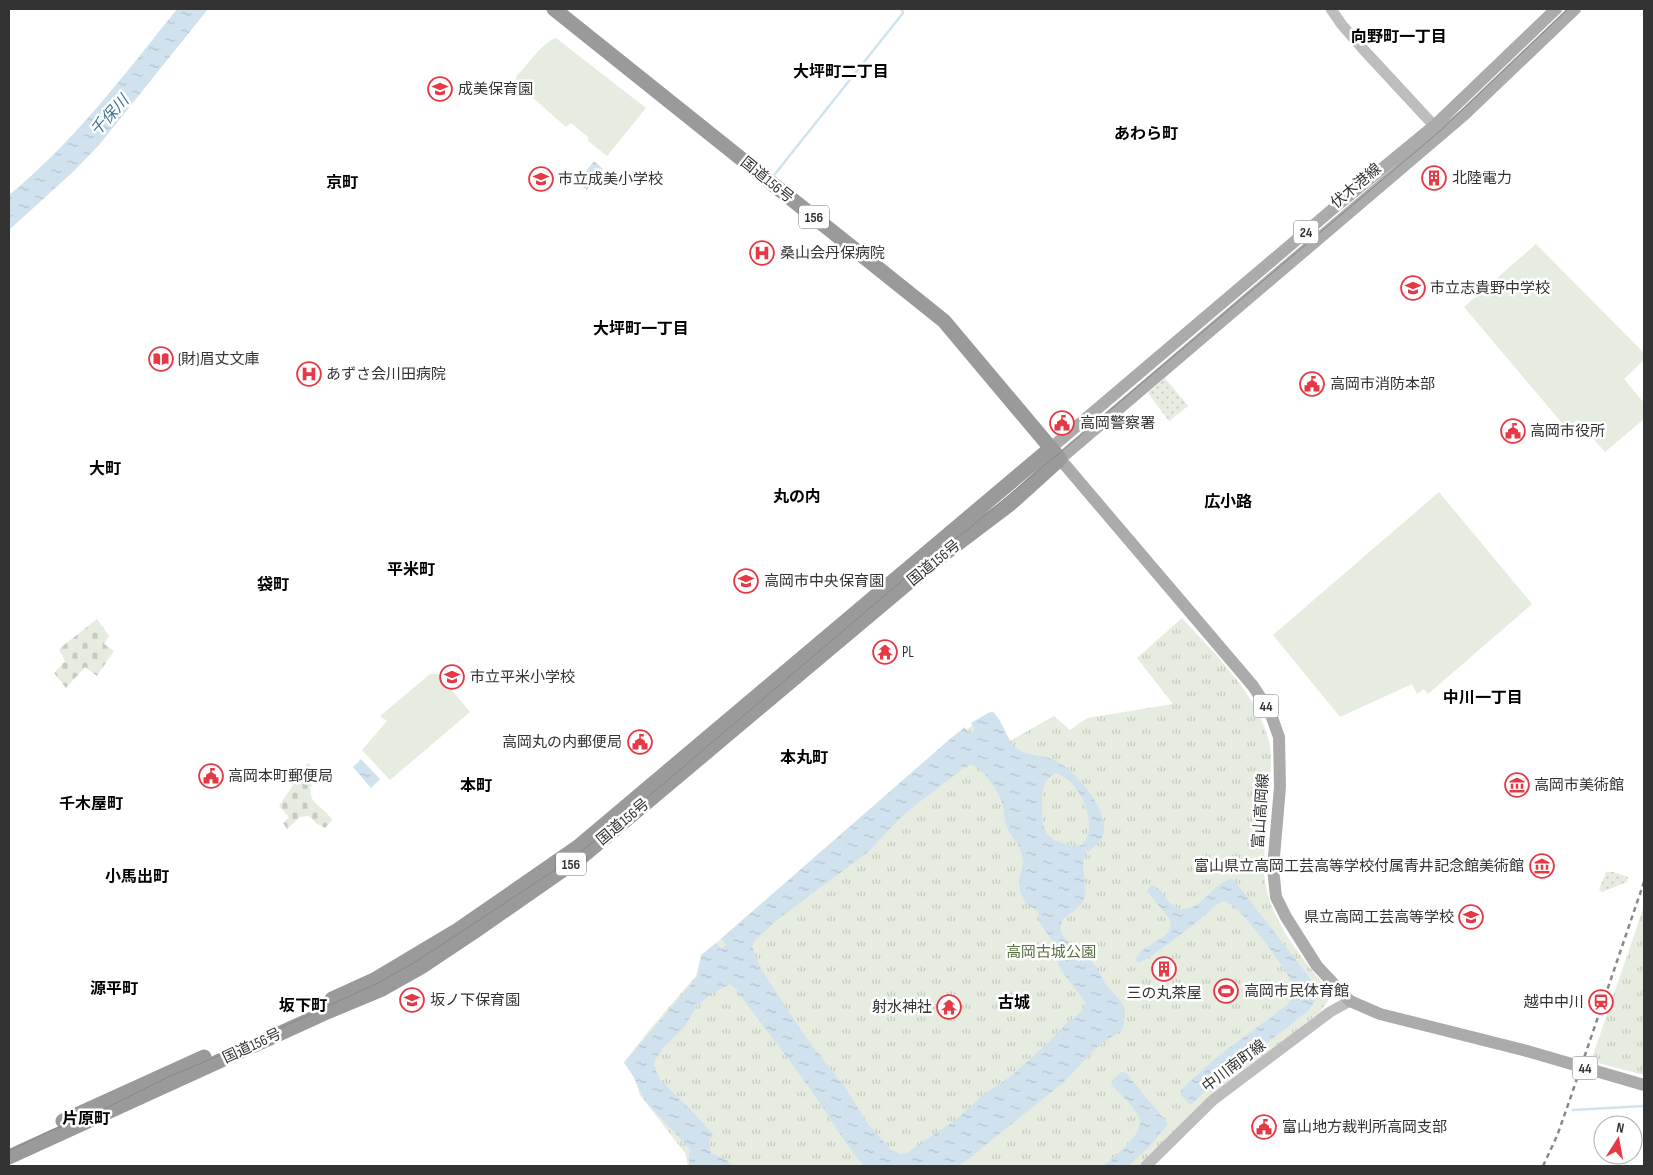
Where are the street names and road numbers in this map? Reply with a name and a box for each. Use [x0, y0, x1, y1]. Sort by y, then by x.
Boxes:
street label: 国道156号 [737, 153, 797, 207]
street label: 伏木港線 [1327, 159, 1385, 213]
road number: 156 [799, 206, 829, 228]
road number: 24 [1294, 220, 1318, 243]
street label: 国道156号 [904, 536, 964, 590]
road number: 44 [1254, 694, 1278, 718]
street label: 富山高岡線 [1249, 773, 1273, 849]
street label: 国道156号 [593, 795, 653, 849]
road number: 156 [556, 852, 586, 876]
street label: 国道156号 [220, 1024, 284, 1068]
street label: 中川南町線 [1198, 1036, 1270, 1096]
road number: 44 [1572, 1056, 1598, 1080]

